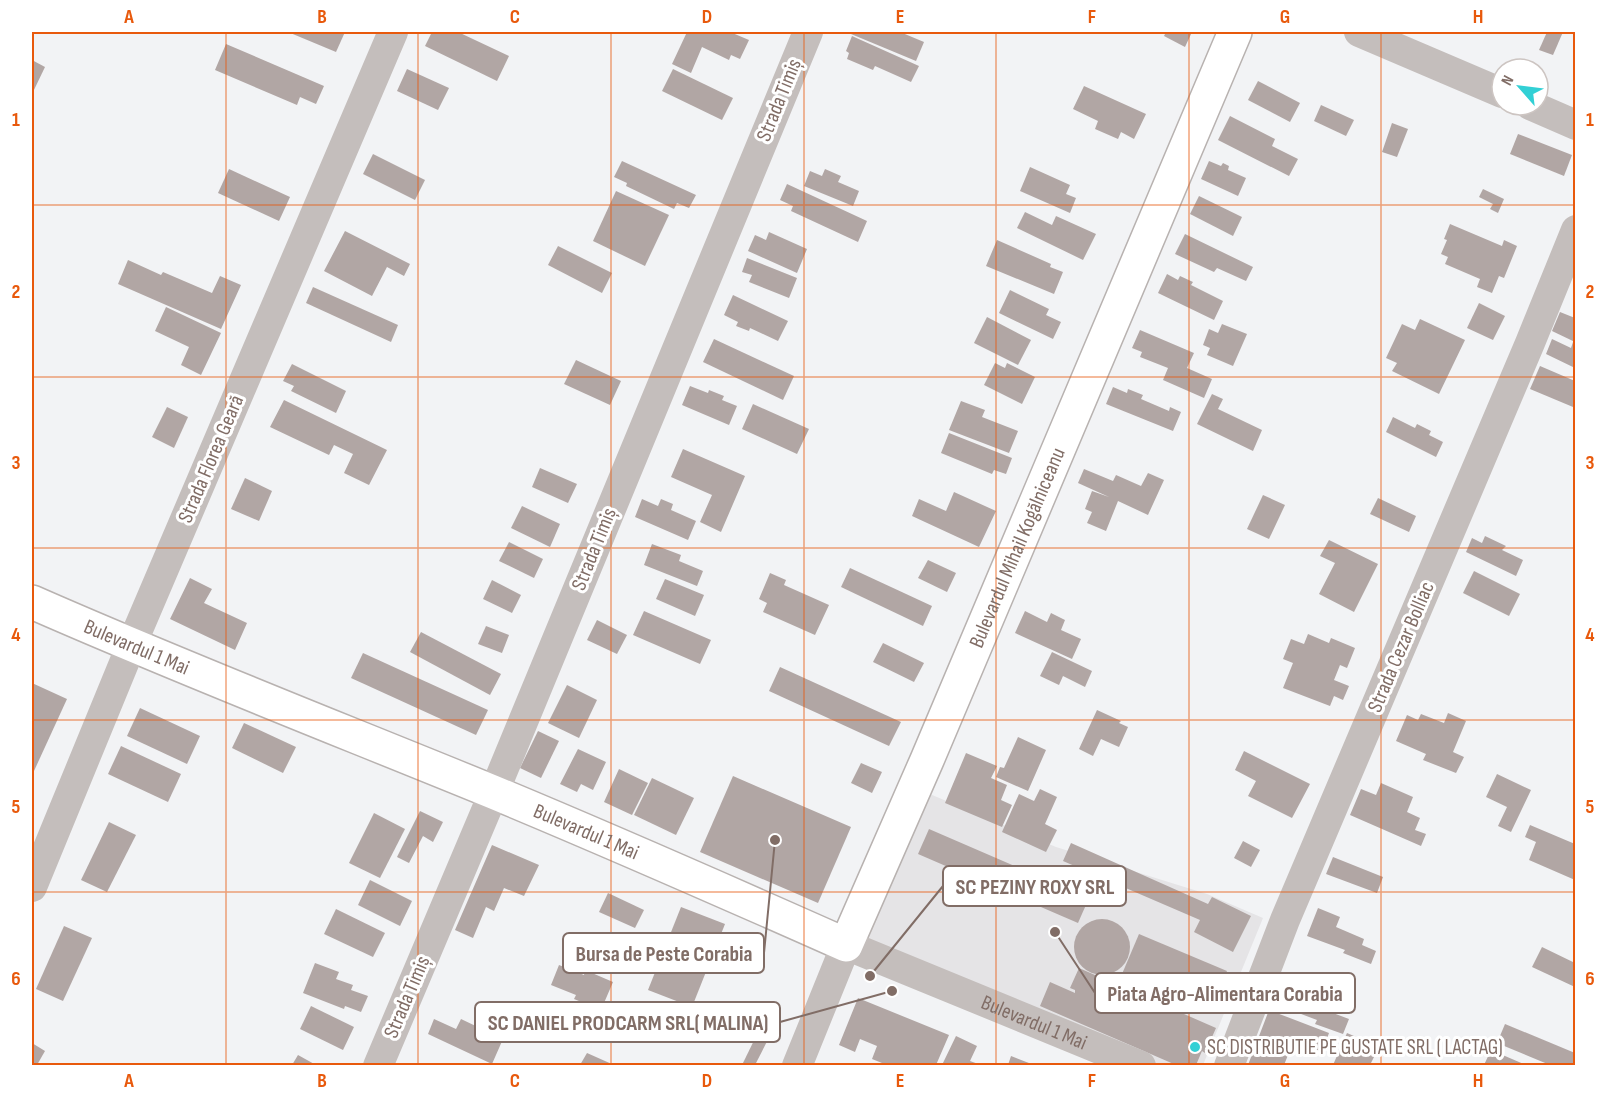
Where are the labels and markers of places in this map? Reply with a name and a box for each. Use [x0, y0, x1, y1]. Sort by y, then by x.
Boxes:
callout: SC PEZINY ROXY SRL [943, 866, 1126, 906]
callout: Bursa de Peste Corabia [563, 933, 764, 973]
callout: Piata Agro-Alimentara Corabia [1095, 973, 1355, 1013]
callout: SC DANIEL PRODCARM SRL( MALINA) [475, 1002, 780, 1042]
place label: SC DISTRIBUTIE PE GUSTATE SRL ( LACTAG) [1207, 1035, 1503, 1060]
marker: SC DISTRIBUTIE PE GUSTATE SRL ( LACTAG) [1188, 1040, 1202, 1054]

